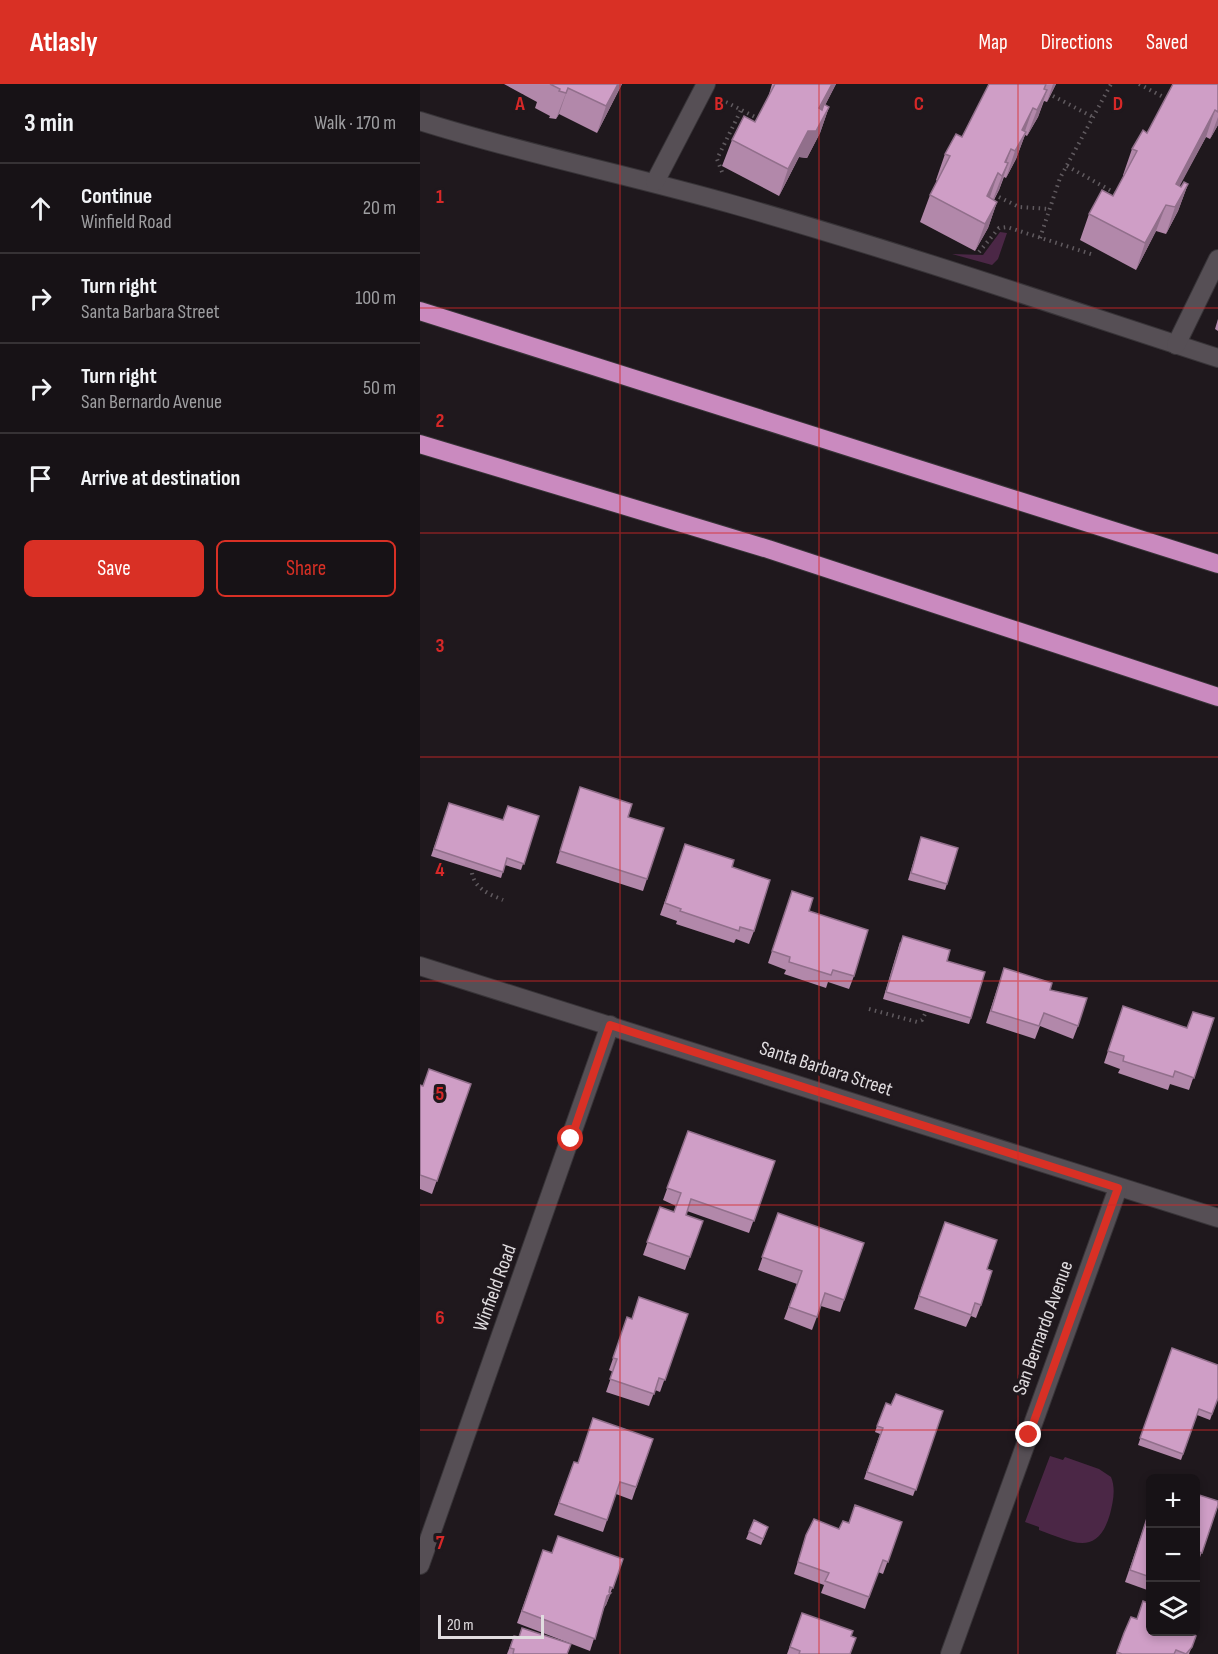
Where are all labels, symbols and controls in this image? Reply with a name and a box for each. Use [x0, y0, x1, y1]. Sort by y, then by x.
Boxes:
text: Atlasly [30, 26, 98, 59]
text: Map [978, 30, 1008, 55]
text: Directions [1041, 30, 1113, 55]
text: Saved [1146, 30, 1188, 55]
text: A [514, 92, 525, 116]
text: B [714, 92, 724, 116]
text: C [914, 92, 924, 116]
text: D [1113, 92, 1123, 116]
text: 3 min [24, 108, 74, 139]
text: Walk · 170 m [314, 111, 396, 135]
text: Continue [81, 183, 152, 210]
text: 1 [436, 185, 444, 209]
icon: ahead [24, 192, 57, 225]
text: 20 m [363, 196, 396, 220]
text: Winfield Road [81, 210, 172, 234]
text: Turn right [81, 273, 157, 300]
icon: right [24, 282, 57, 315]
text: 100 m [355, 286, 396, 310]
text: Santa Barbara Street [81, 300, 220, 324]
text: Turn right [81, 363, 157, 390]
icon: right [24, 372, 57, 405]
text: 50 m [363, 376, 396, 400]
text: San Bernardo Avenue [81, 390, 222, 414]
text: 2 [436, 409, 444, 433]
icon: arrive [24, 462, 57, 495]
text: Arrive at destination [81, 465, 240, 492]
button: Save [24, 540, 204, 597]
button: Share [216, 540, 396, 597]
text: 3 [436, 634, 445, 658]
text: 4 [435, 858, 445, 882]
street label: Santa Barbara Street [756, 1036, 896, 1102]
text: 5 [436, 1082, 445, 1106]
route start [557, 1125, 583, 1151]
street label: Winfield Road [468, 1241, 522, 1335]
street label: San Bernardo Avenue [1008, 1258, 1078, 1398]
text: 6 [435, 1306, 445, 1330]
route end [1015, 1421, 1041, 1447]
map controls [1146, 1474, 1200, 1636]
button: + [1146, 1474, 1200, 1528]
button: − [1146, 1528, 1200, 1582]
text: 7 [436, 1531, 445, 1555]
button: layers [1146, 1582, 1200, 1636]
scale bar [438, 1612, 544, 1640]
text: 20 m [447, 1616, 474, 1635]

